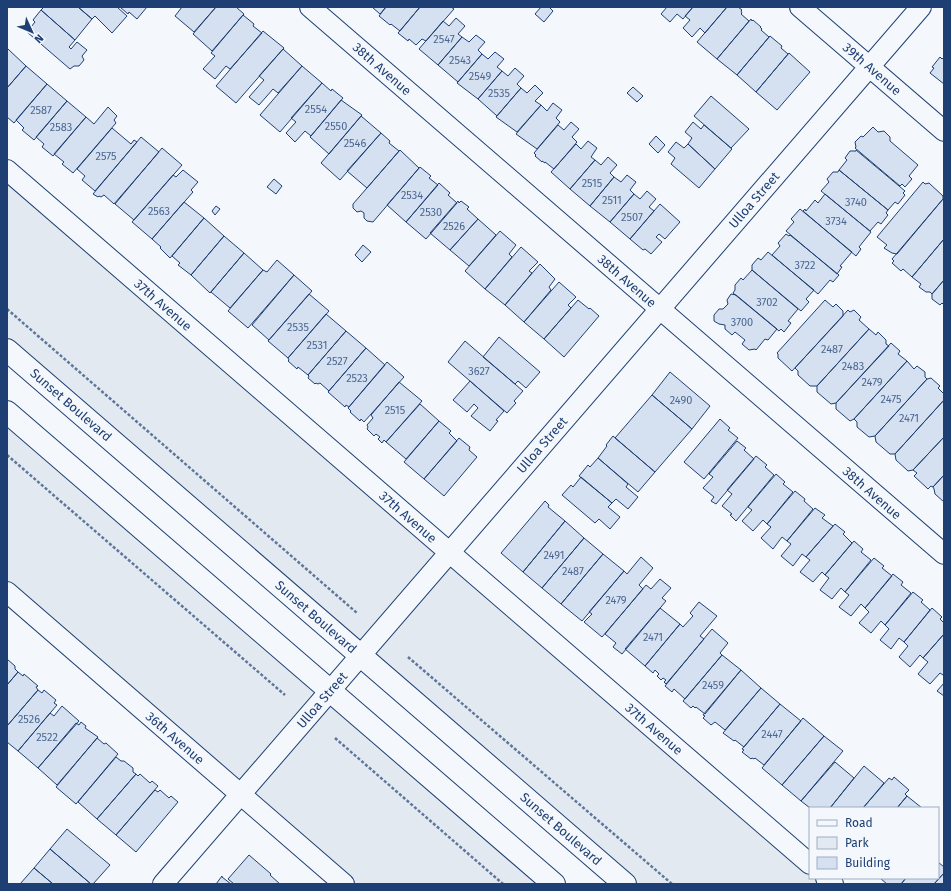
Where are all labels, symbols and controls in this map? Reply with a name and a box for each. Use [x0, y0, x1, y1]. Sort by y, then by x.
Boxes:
north arrow [12, 12, 52, 52]
text: N [32, 31, 46, 46]
house number: 2547 [433, 33, 455, 46]
street label: 38th Avenue [350, 40, 414, 98]
street label: 39th Avenue [840, 40, 904, 98]
house number: 2543 [449, 54, 471, 67]
house number: 2549 [469, 70, 491, 83]
house number: 2535 [488, 87, 510, 100]
house number: 2554 [305, 103, 327, 116]
house number: 2587 [30, 104, 52, 117]
house number: 2550 [325, 120, 347, 133]
house number: 2583 [50, 121, 72, 134]
house number: 2546 [344, 137, 366, 150]
house number: 2575 [96, 150, 117, 163]
street label: Ulloa Street [726, 169, 783, 231]
house number: 2515 [582, 177, 603, 190]
house number: 2534 [401, 189, 423, 202]
house number: 2511 [602, 194, 622, 207]
house number: 3740 [845, 196, 867, 209]
house number: 2563 [148, 205, 170, 218]
house number: 2530 [420, 206, 442, 219]
house number: 2507 [621, 211, 643, 224]
house number: 3734 [825, 215, 847, 228]
house number: 2526 [443, 220, 465, 233]
street label: 38th Avenue [595, 252, 659, 310]
house number: 3722 [794, 259, 816, 272]
street label: 37th Avenue [131, 276, 195, 334]
house number: 3702 [756, 296, 778, 309]
house number: 3700 [731, 316, 753, 329]
house number: 2535 [287, 321, 309, 334]
house number: 2531 [307, 339, 327, 352]
house number: 2487 [821, 343, 843, 356]
house number: 2527 [326, 355, 348, 368]
house number: 2483 [842, 360, 864, 373]
house number: 3627 [468, 365, 490, 378]
street label: Sunset Boulevard [27, 366, 115, 444]
house number: 2523 [346, 372, 368, 385]
house number: 2479 [861, 376, 883, 389]
house number: 2475 [881, 393, 902, 406]
house number: 2490 [670, 394, 692, 407]
house number: 2515 [385, 404, 406, 417]
house number: 2471 [899, 412, 919, 425]
street label: Ulloa Street [514, 414, 571, 476]
street label: 38th Avenue [840, 464, 904, 522]
street label: 37th Avenue [376, 488, 440, 546]
house number: 2491 [543, 549, 565, 562]
house number: 2487 [562, 565, 584, 578]
street label: Sunset Boulevard [272, 578, 360, 656]
house number: 2479 [605, 594, 627, 607]
house number: 2471 [643, 631, 663, 644]
street label: Ulloa Street [294, 669, 351, 731]
house number: 2459 [702, 679, 724, 692]
street label: 37th Avenue [622, 700, 686, 758]
street label: 36th Avenue [143, 709, 207, 767]
house number: 2526 [18, 713, 40, 726]
house number: 2447 [761, 728, 783, 741]
house number: 2522 [36, 731, 58, 744]
street label: Sunset Boulevard [517, 790, 605, 868]
legend [809, 807, 939, 879]
text: Road [845, 816, 873, 830]
text: Park [845, 836, 869, 850]
text: Building [845, 856, 891, 870]

